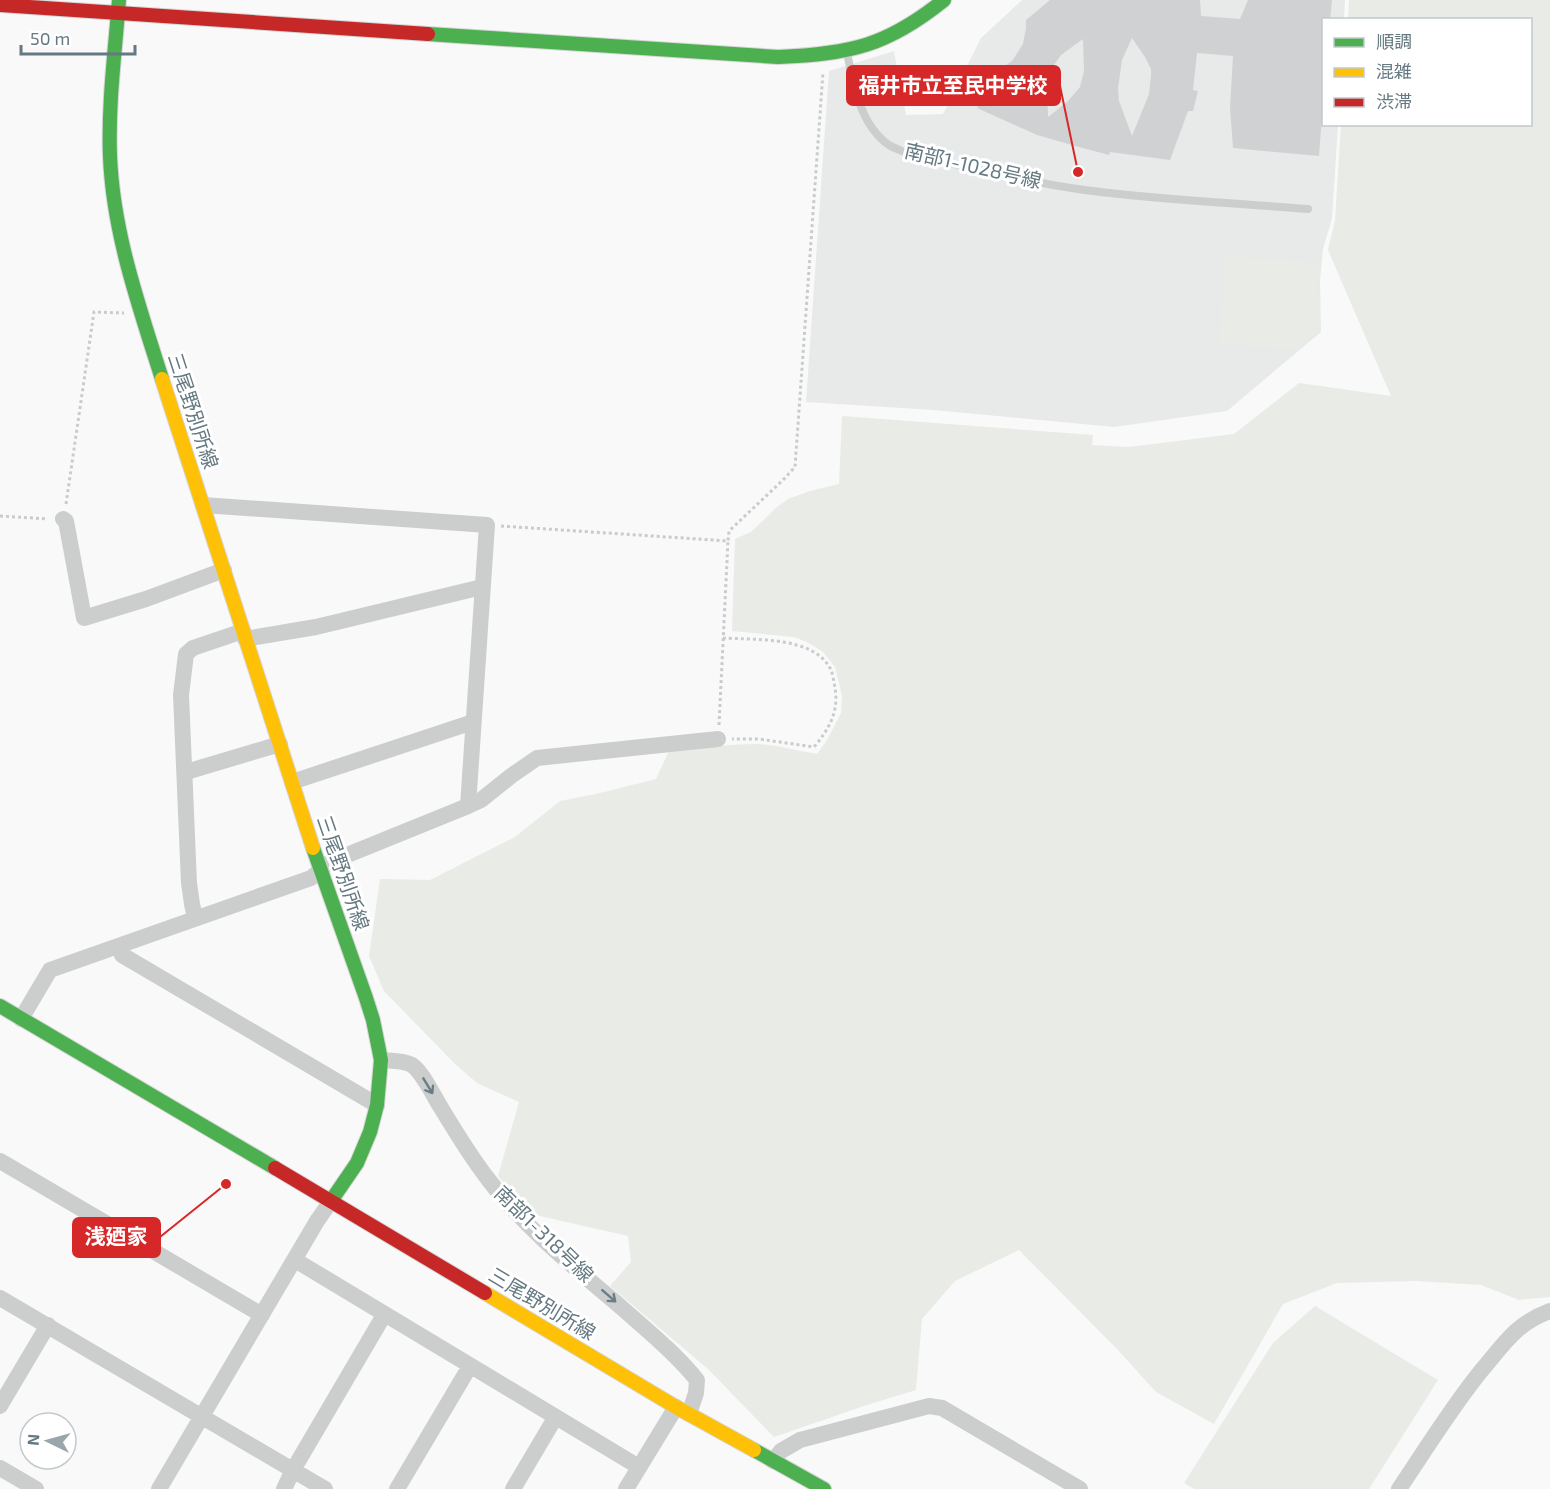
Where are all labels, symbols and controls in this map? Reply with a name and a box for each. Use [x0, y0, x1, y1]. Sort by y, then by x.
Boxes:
scale bar [21, 18, 135, 56]
legend [1322, 18, 1532, 126]
text: 50 m [30, 27, 70, 49]
text: 順調 [1376, 30, 1412, 52]
text: 混雑 [1376, 60, 1412, 82]
callout: 福井市立至民中学校 [847, 66, 1060, 105]
text: 福井市立至民中学校 [859, 72, 1048, 97]
text: 渋滞 [1376, 90, 1412, 112]
street label: 南部1-1028号線 [902, 138, 1044, 192]
street label: 三尾野別所線 [164, 350, 224, 471]
street label: 三尾野別所線 [313, 812, 375, 933]
one-way arrow [421, 1078, 434, 1095]
street label: 南部1-318号線 [490, 1180, 599, 1286]
callout: 浅廼家 [73, 1218, 160, 1257]
text: 浅廼家 [85, 1223, 148, 1248]
street label: 三尾野別所線 [485, 1262, 600, 1344]
one-way arrow [601, 1289, 616, 1303]
north arrow [18, 1411, 78, 1471]
text: N [23, 1433, 43, 1446]

